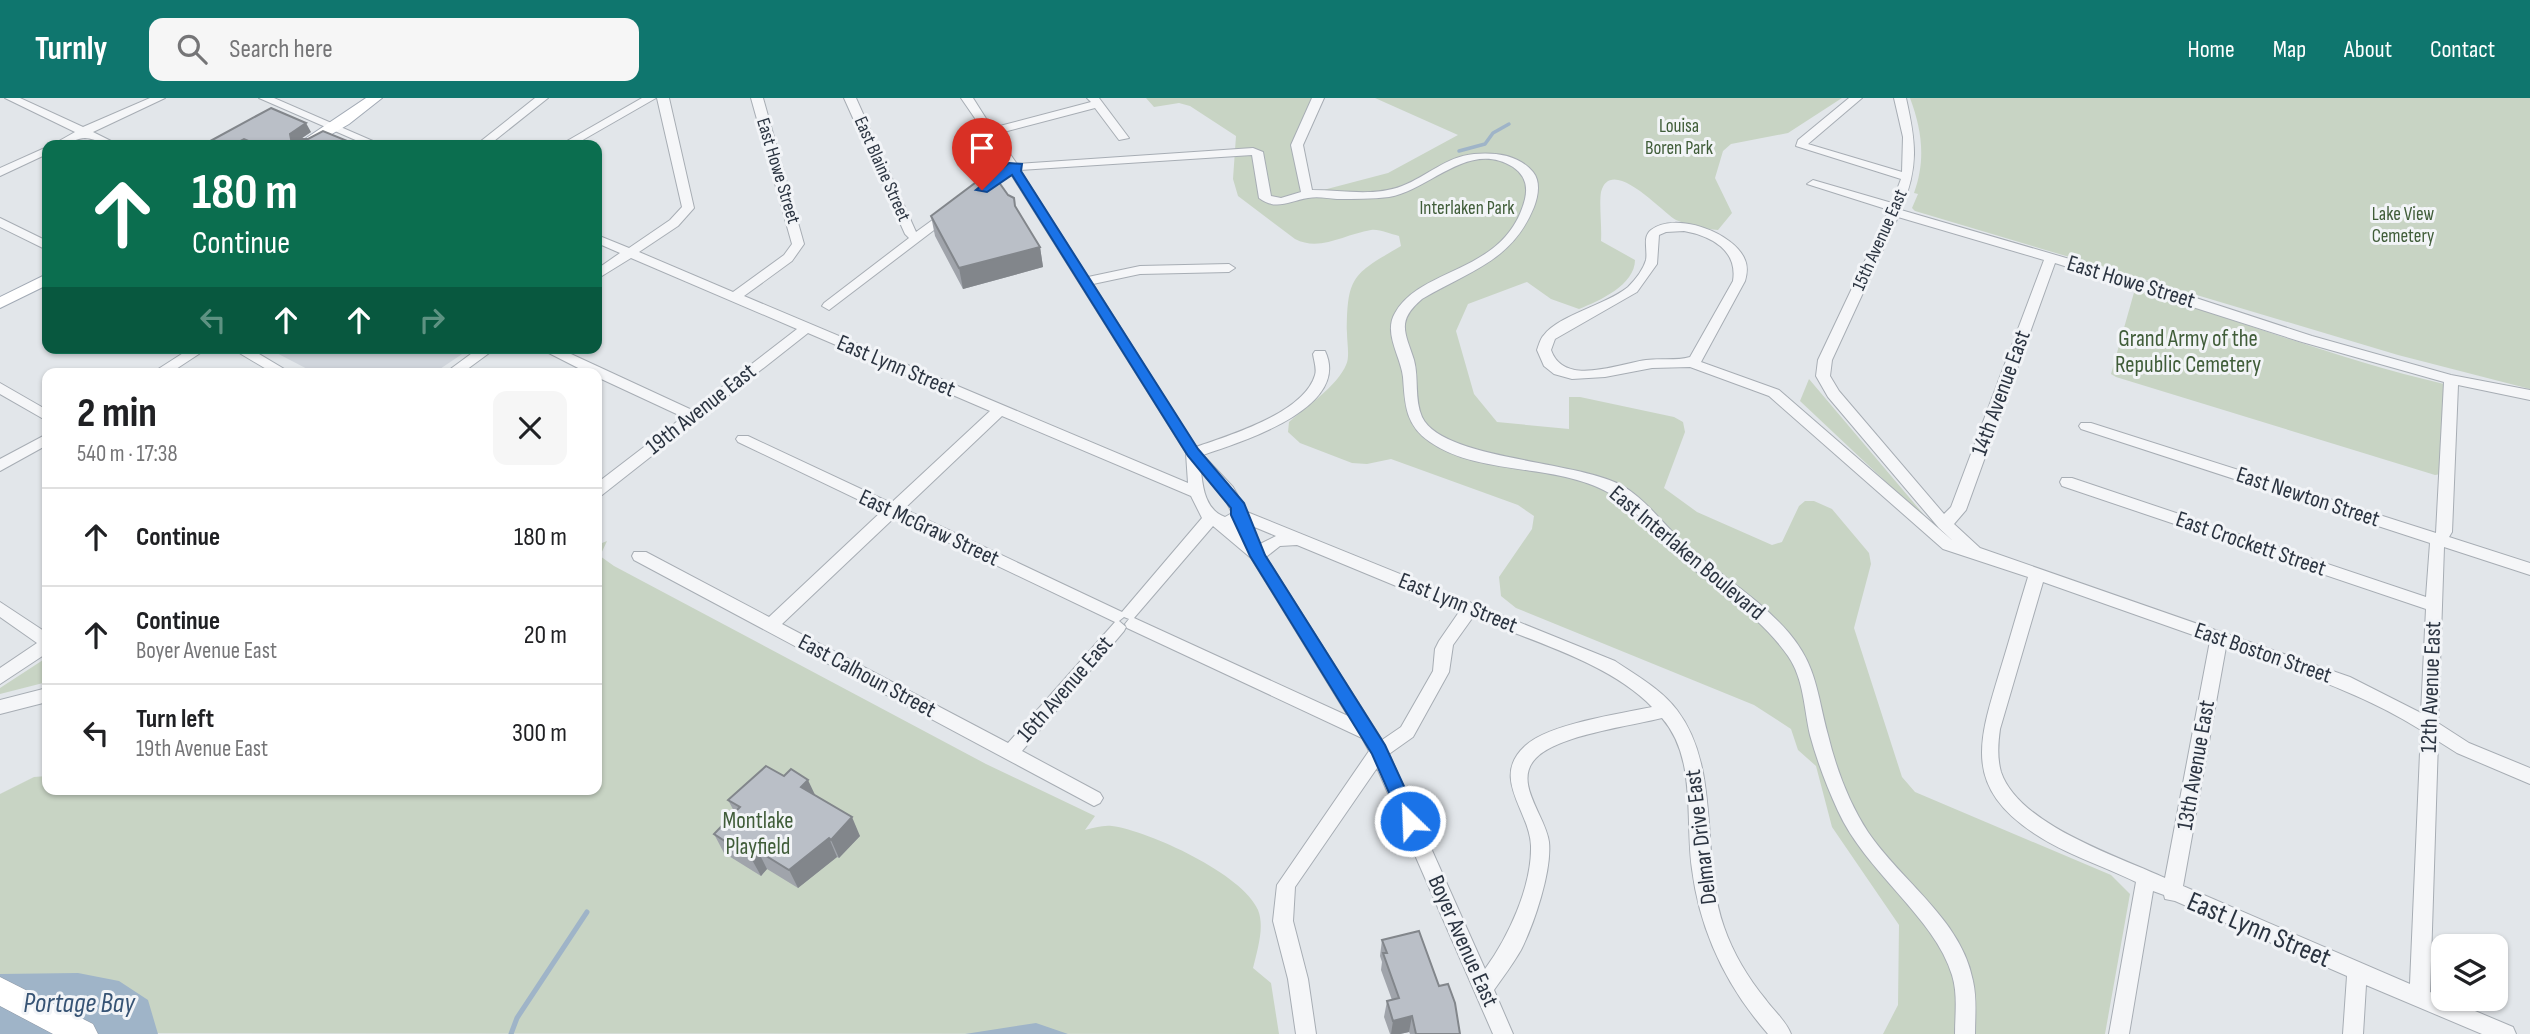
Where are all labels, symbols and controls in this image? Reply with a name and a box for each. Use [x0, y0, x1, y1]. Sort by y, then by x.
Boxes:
search box [149, 18, 639, 81]
text: Turnly [35, 29, 107, 69]
icon: search [173, 30, 211, 68]
text: Search here [229, 34, 333, 65]
text: Home [2187, 35, 2235, 64]
text: Map [2273, 35, 2306, 64]
text: About [2344, 35, 2392, 64]
text: Contact [2430, 35, 2495, 64]
street label: East Blaine Street [849, 113, 915, 225]
street label: East Howe Street [751, 115, 805, 227]
park label: Louisa Boren Park [1645, 115, 1714, 160]
pin [952, 118, 1012, 190]
icon: arrive [963, 129, 1001, 167]
text: 180 m [192, 164, 298, 223]
icon: ahead [77, 168, 168, 259]
street label: 15th Avenue East [1847, 186, 1913, 294]
park label: Interlaken Park [1419, 197, 1515, 220]
park label: Lake View Cemetery [2372, 203, 2435, 248]
text: Continue [192, 224, 290, 263]
street label: East Howe Street [2064, 249, 2198, 315]
icon: left [194, 301, 232, 339]
icon: ahead [267, 301, 305, 339]
icon: ahead [340, 301, 378, 339]
icon: right [413, 301, 451, 339]
park label: Grand Army of the Republic Cemetery [2115, 325, 2261, 379]
street label: 14th Avenue East [1965, 327, 2037, 459]
street label: East Lynn Street [833, 329, 959, 403]
street label: 19th Avenue East [640, 357, 762, 461]
text: 2 min [77, 388, 157, 439]
button: close [493, 391, 567, 465]
text: 540 m · 17:38 [77, 440, 178, 468]
street label: East Newton Street [2233, 461, 2383, 533]
street label: East Interlaken Boulevard [1603, 480, 1771, 626]
street label: East McGraw Street [854, 483, 1004, 573]
street label: East Crockett Street [2172, 505, 2330, 583]
icon: ahead [77, 518, 115, 556]
text: Continue [136, 522, 220, 553]
text: 180 m [514, 522, 567, 553]
street label: East Lynn Street [1395, 566, 1521, 640]
text: Continue [136, 606, 220, 637]
icon: ahead [77, 616, 115, 654]
street label: East Boston Street [2191, 616, 2335, 690]
text: 20 m [524, 620, 567, 651]
street label: 12th Avenue East [2415, 621, 2447, 753]
street label: East Calhoun Street [793, 628, 941, 724]
street label: 16th Avenue East [1011, 630, 1119, 748]
text: Boyer Avenue East [136, 637, 277, 665]
street label: 13th Avenue East [2171, 698, 2221, 832]
text: Turn left [136, 704, 214, 735]
icon: left [77, 714, 115, 752]
text: 300 m [512, 718, 567, 749]
text: 19th Avenue East [136, 735, 268, 763]
street label: Delmar Drive East [1679, 768, 1723, 906]
position arrow [1373, 784, 1447, 858]
park label: Montlake Playfield [722, 807, 794, 861]
street label: Boyer Avenue East [1422, 871, 1504, 1011]
street label: East Lynn Street [2182, 885, 2336, 975]
map controls [2431, 934, 2508, 1011]
button: layers [2431, 934, 2508, 1011]
water label: Portage Bay [23, 987, 136, 1020]

